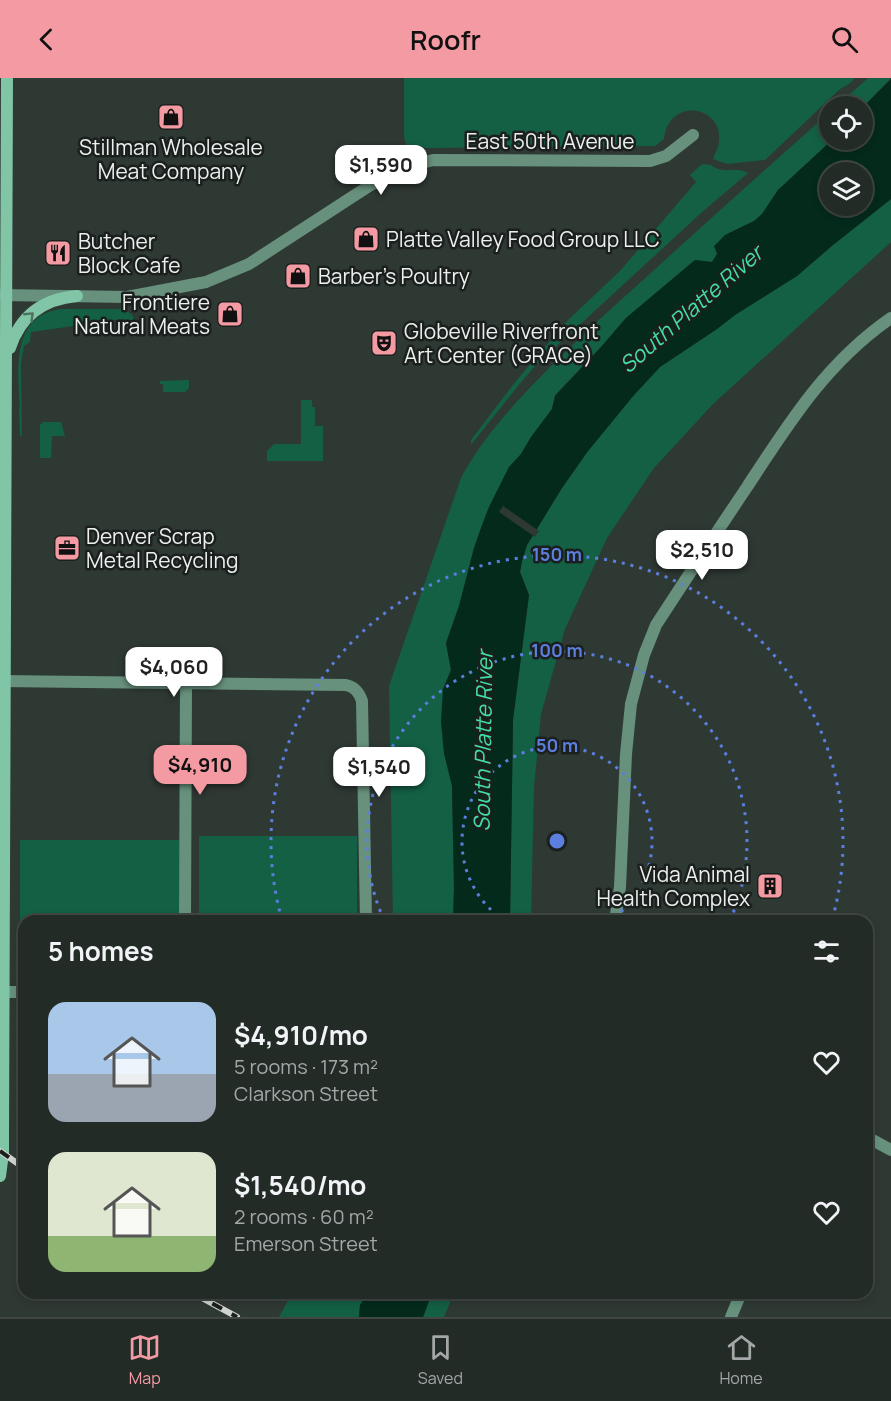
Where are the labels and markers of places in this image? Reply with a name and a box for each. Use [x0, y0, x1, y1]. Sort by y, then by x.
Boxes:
shop icon: Stillman Wholesale Meat Company [156, 102, 186, 132]
place label: Stillman Wholesale Meat Company [79, 133, 263, 185]
pin: $1,590 [332, 145, 430, 196]
shop icon: Platte Valley Food Group LLC [351, 224, 381, 254]
place label: Platte Valley Food Group LLC [386, 225, 660, 253]
place label: Butcher Block Cafe [78, 227, 180, 279]
restaurant icon: Butcher Block Cafe [43, 238, 73, 268]
shop icon: Barber's Poultry [283, 261, 313, 291]
place label: Barber's Poultry [318, 262, 470, 290]
place label: Frontiere Natural Meats [74, 288, 210, 340]
shop icon: Frontiere Natural Meats [215, 299, 245, 329]
place label: Globeville Riverfront Art Center (GRACe) [404, 317, 599, 369]
theatre icon: Globeville Riverfront Art Center (GRACe) [369, 328, 399, 358]
place label: Denver Scrap Metal Recycling [86, 522, 239, 574]
pin: $2,510 [653, 530, 751, 581]
office icon: Denver Scrap Metal Recycling [52, 533, 82, 563]
pin: $4,060 [125, 647, 223, 698]
pin: $4,910 [151, 745, 249, 796]
pin: $1,540 [330, 747, 428, 798]
centre of rings [547, 831, 567, 851]
place label: Vida Animal Health Complex [596, 860, 750, 912]
building icon: Vida Animal Health Complex [755, 871, 785, 901]

